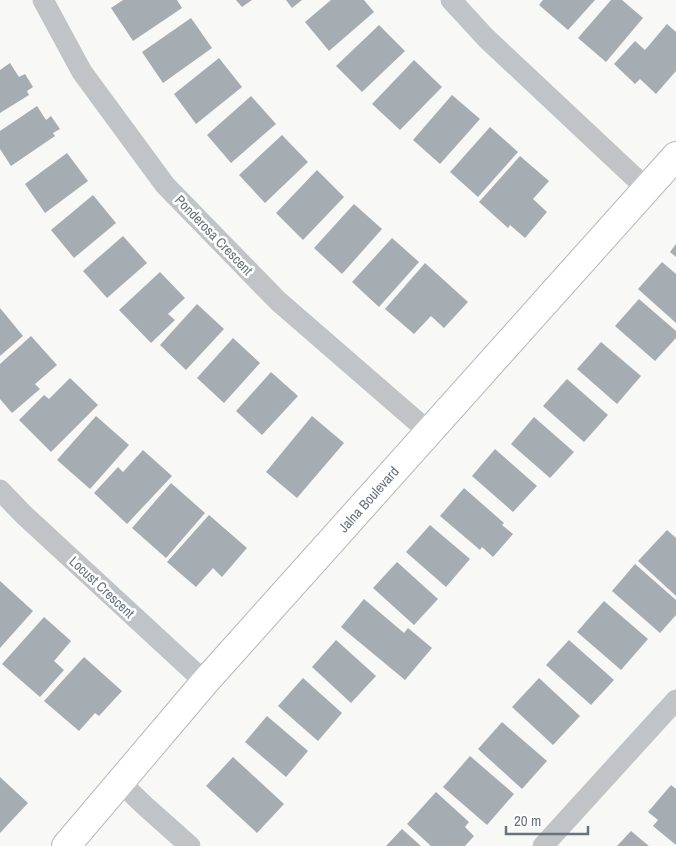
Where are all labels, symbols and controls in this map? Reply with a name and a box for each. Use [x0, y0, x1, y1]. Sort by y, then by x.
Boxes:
street label: Ponderosa Crescent [171, 191, 257, 279]
street label: Jalna Boulevard [334, 463, 403, 536]
street label: Locust Crescent [66, 552, 138, 622]
scale bar [506, 804, 588, 836]
text: 20 m [514, 810, 541, 831]

